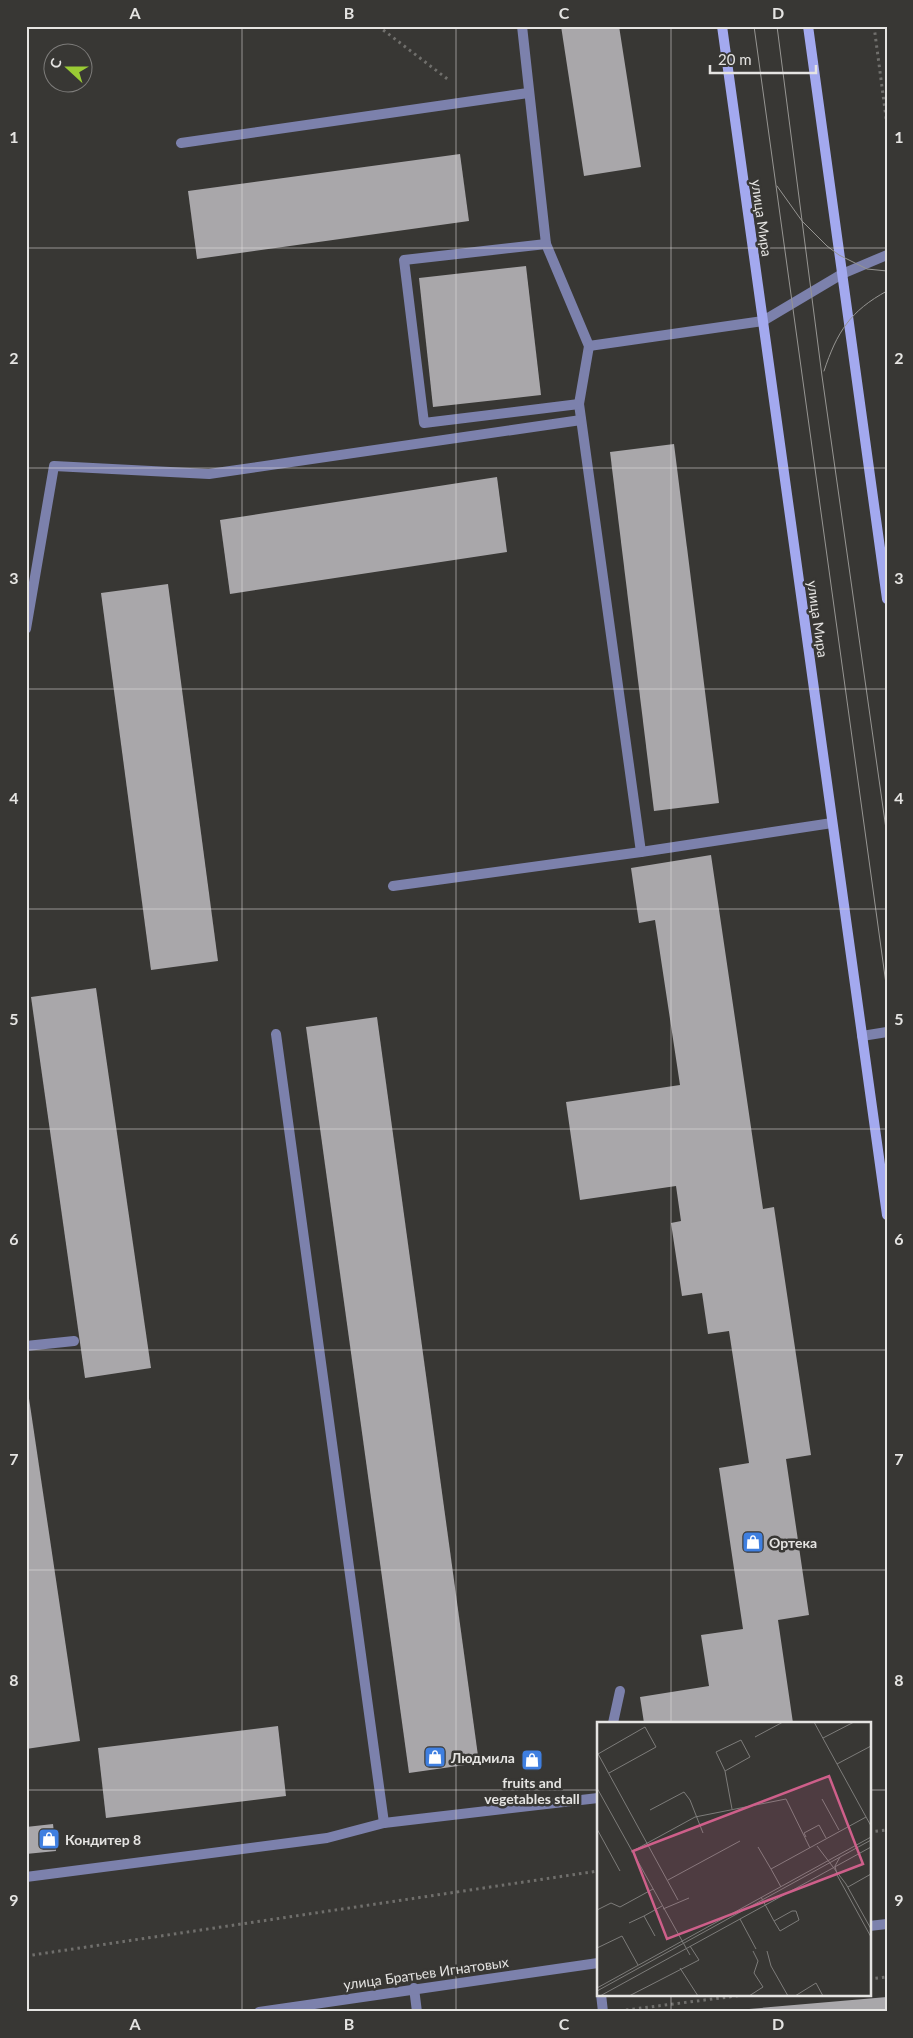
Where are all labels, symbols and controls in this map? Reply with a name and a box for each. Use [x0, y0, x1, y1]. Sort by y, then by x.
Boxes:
text: A [128, 3, 141, 22]
text: B [344, 3, 354, 22]
text: C [559, 3, 570, 22]
text: D [772, 3, 784, 22]
north arrow [42, 42, 92, 92]
scale bar [710, 42, 817, 74]
text: 20 m [718, 50, 752, 68]
text: С [46, 55, 65, 71]
text: 1 [9, 127, 19, 146]
text: 1 [894, 127, 904, 146]
street label: улица Мира [748, 178, 776, 258]
text: 2 [9, 348, 19, 367]
text: 2 [894, 348, 904, 367]
text: 3 [9, 568, 19, 587]
text: 3 [894, 568, 904, 587]
street label: улица Мира [804, 579, 832, 659]
text: 4 [9, 788, 19, 807]
text: 4 [894, 788, 904, 807]
text: 5 [9, 1009, 19, 1028]
text: 5 [894, 1009, 904, 1028]
text: 6 [9, 1229, 19, 1248]
text: 6 [894, 1229, 904, 1248]
text: 7 [9, 1449, 19, 1468]
text: 7 [894, 1449, 904, 1468]
shop icon: Ортека [741, 1530, 765, 1554]
place label: Ортека [769, 1534, 817, 1551]
text: 8 [9, 1670, 19, 1689]
text: 8 [894, 1670, 904, 1689]
inset map [597, 1722, 870, 1996]
shop icon: Людмила [423, 1745, 447, 1769]
shop icon: fruits and vegetables stall [520, 1748, 544, 1772]
place label: Людмила [450, 1749, 515, 1766]
place label: fruits and vegetables stall [484, 1774, 580, 1807]
shop icon: Кондитер 8 [37, 1827, 61, 1851]
place label: Кондитер 8 [65, 1831, 141, 1848]
text: 9 [9, 1890, 19, 1909]
text: 9 [894, 1890, 904, 1909]
street label: улица Братьев Игнатовых [342, 1953, 510, 1993]
text: A [128, 2014, 141, 2033]
text: B [344, 2014, 354, 2033]
text: C [559, 2014, 570, 2033]
text: D [772, 2014, 784, 2033]

